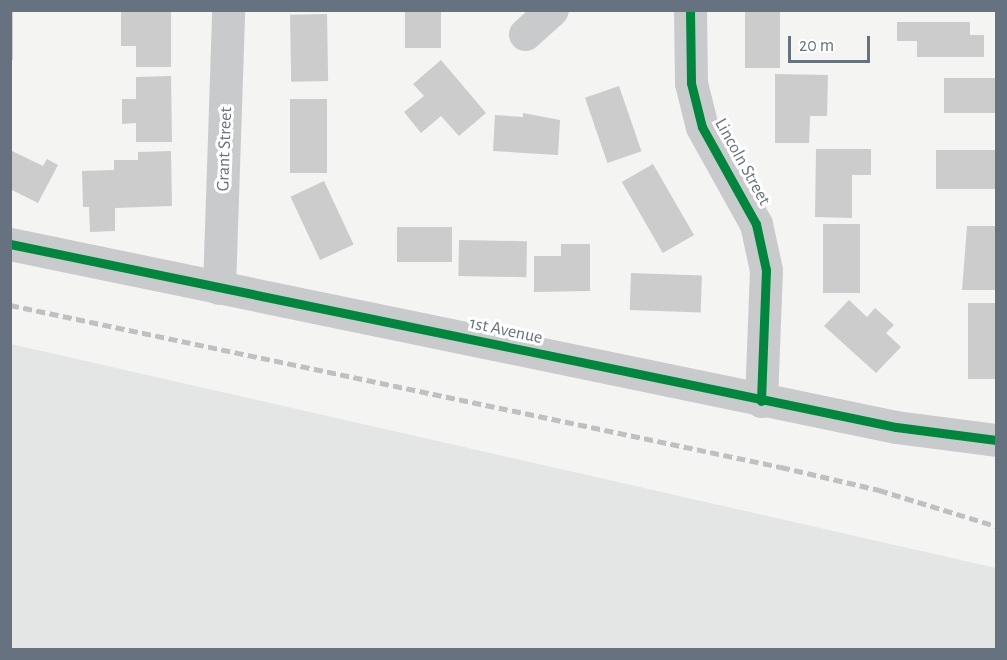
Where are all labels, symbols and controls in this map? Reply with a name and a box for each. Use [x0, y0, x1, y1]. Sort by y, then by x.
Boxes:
scale bar [791, 24, 874, 62]
text: 20 m [799, 37, 834, 55]
street label: Grant Street [213, 106, 237, 192]
street label: Lincoln Street [709, 115, 775, 209]
street label: 1st Avenue [468, 313, 544, 349]

